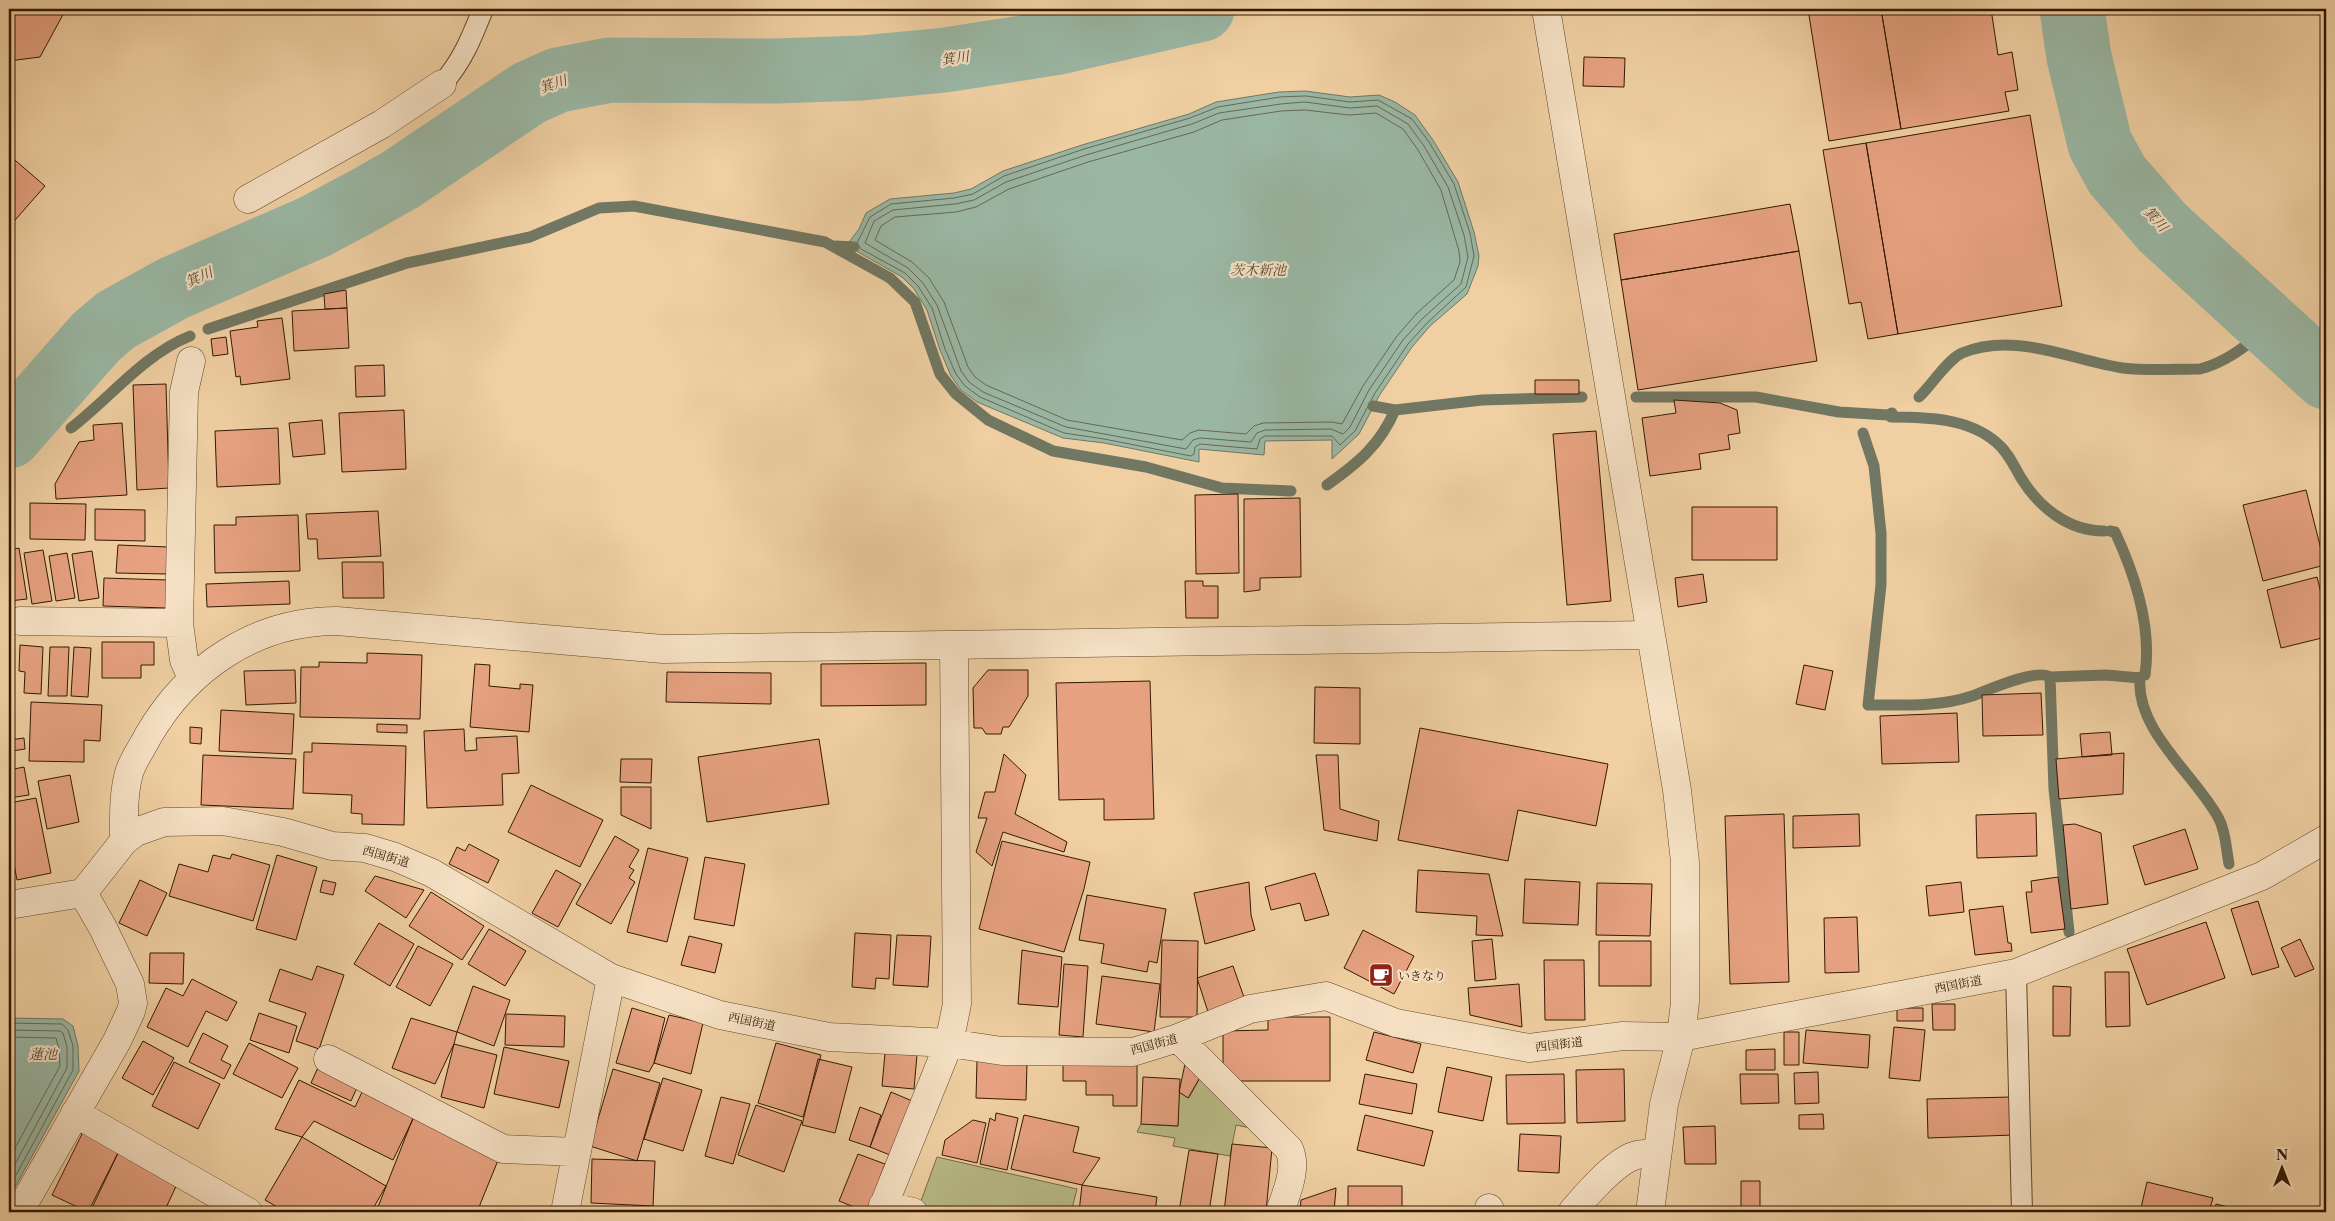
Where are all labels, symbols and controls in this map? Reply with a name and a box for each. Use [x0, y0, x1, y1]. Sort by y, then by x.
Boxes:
water label: 箕川 [940, 47, 972, 69]
water label: 箕川 [537, 70, 571, 97]
water label: 箕川 [2140, 203, 2173, 237]
water label: 茨木新池 [1230, 261, 1288, 279]
water label: 箕川 [183, 262, 217, 291]
street label: 西国街道 [361, 842, 411, 870]
cafe icon: いきなり [1368, 962, 1394, 988]
place label: いきなり [1398, 968, 1446, 983]
street label: 西国街道 [1933, 972, 1983, 996]
street label: 西国街道 [727, 1009, 777, 1033]
street label: 西国街道 [1129, 1031, 1179, 1057]
street label: 西国街道 [1534, 1034, 1584, 1054]
water label: 蓮池 [29, 1045, 59, 1063]
north arrow [2258, 1144, 2308, 1194]
text: N [2276, 1146, 2288, 1164]

